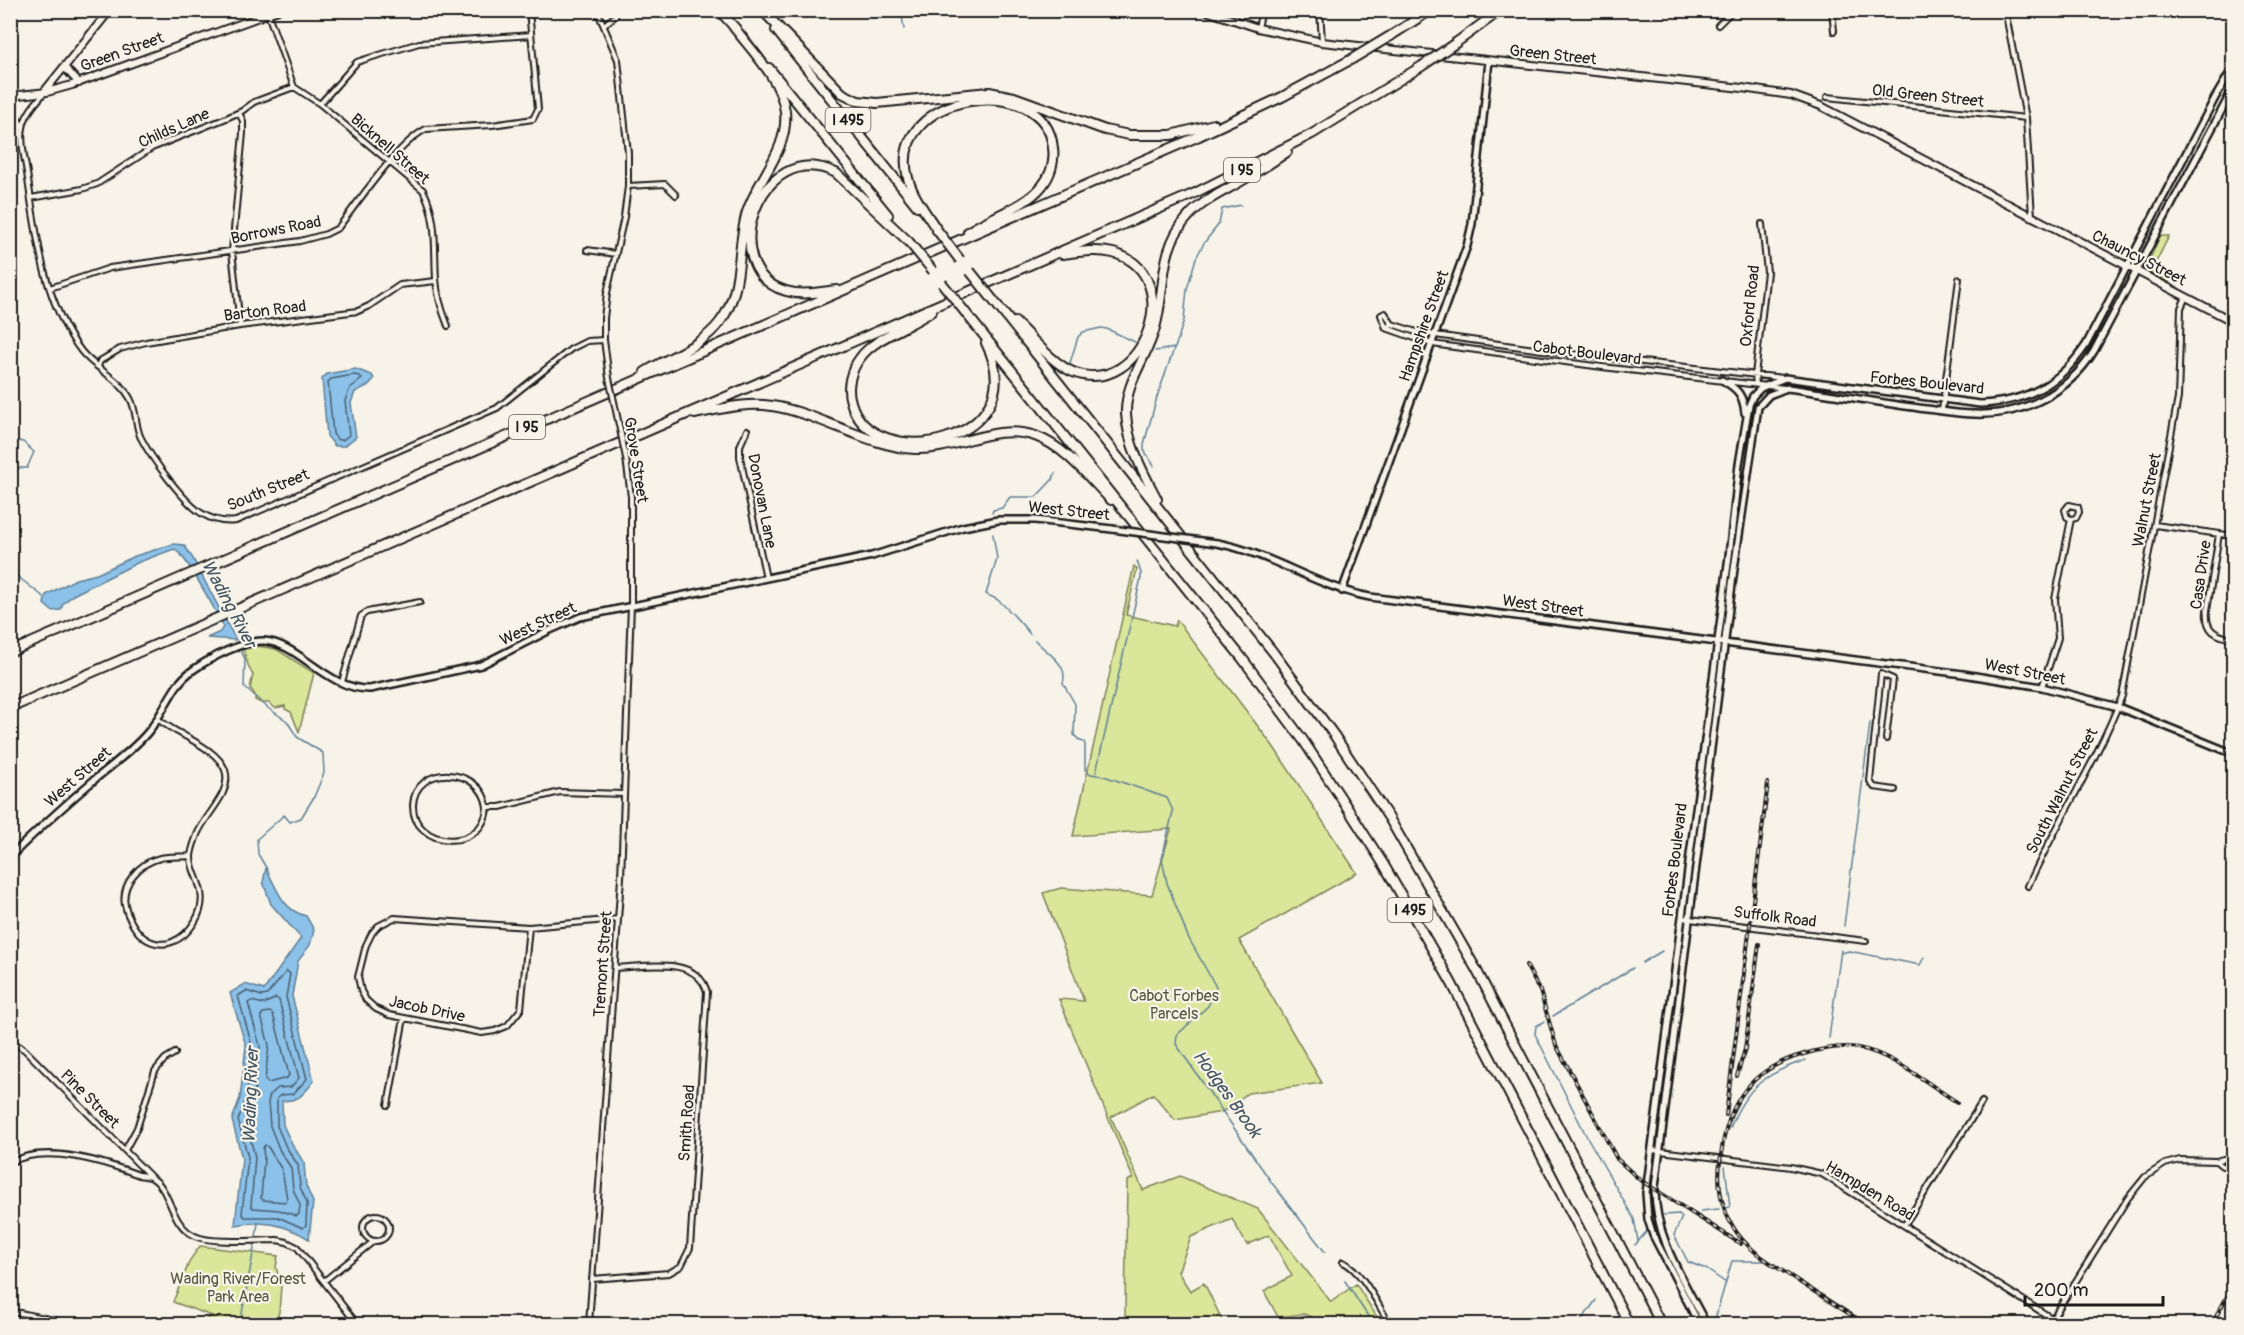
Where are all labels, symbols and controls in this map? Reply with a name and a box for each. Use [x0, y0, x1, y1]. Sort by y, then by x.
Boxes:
street label: Green Street [78, 27, 167, 76]
street label: Green Street [1508, 40, 1598, 70]
street label: Old Green Street [1871, 80, 1986, 112]
street label: Childs Lane [135, 103, 213, 153]
road number: I 495 [826, 108, 870, 132]
street label: Bicknell Street [346, 109, 434, 189]
road number: I 95 [1224, 158, 1260, 182]
street label: Borrows Road [229, 211, 323, 249]
street label: Chauncy Street [2088, 226, 2190, 291]
street label: Oxford Road [1736, 264, 1764, 348]
street label: Hampshire Street [1395, 267, 1454, 384]
street label: Barton Road [223, 296, 307, 326]
street label: Cabot Boulevard [1532, 336, 1642, 370]
street label: Forbes Boulevard [1869, 367, 1985, 399]
road number: I 95 [509, 415, 545, 439]
street label: Grove Street [619, 416, 653, 505]
street label: Walnut Street [2128, 451, 2166, 549]
street label: Donovan Lane [743, 452, 781, 550]
street label: South Street [224, 464, 312, 516]
street label: West Street [1027, 497, 1111, 525]
street label: Casa Drive [2186, 539, 2216, 611]
water label: Wading River [196, 556, 263, 654]
street label: West Street [1501, 590, 1586, 622]
street label: West Street [497, 597, 580, 650]
street label: West Street [1983, 654, 2068, 690]
street label: South Walnut Street [2022, 724, 2103, 857]
street label: West Street [40, 742, 116, 811]
street label: Forbes Boulevard [1658, 802, 1692, 918]
road number: I 495 [1388, 898, 1432, 922]
street label: Suffolk Road [1732, 902, 1818, 932]
street label: Tremont Street [589, 910, 617, 1018]
park label: Cabot Forbes Parcels [1129, 986, 1219, 1024]
street label: Jacob Drive [387, 991, 467, 1027]
water label: Wading River [238, 1044, 264, 1144]
water label: Hodges Brook [1187, 1046, 1267, 1144]
street label: Pine Street [56, 1065, 124, 1133]
street label: Smith Road [674, 1084, 700, 1162]
street label: Hampden Road [1822, 1157, 1918, 1225]
park label: Wading River/Forest Park Area [170, 1269, 306, 1307]
scale bar [2025, 1269, 2163, 1307]
text: 200 m [2034, 1279, 2089, 1302]

